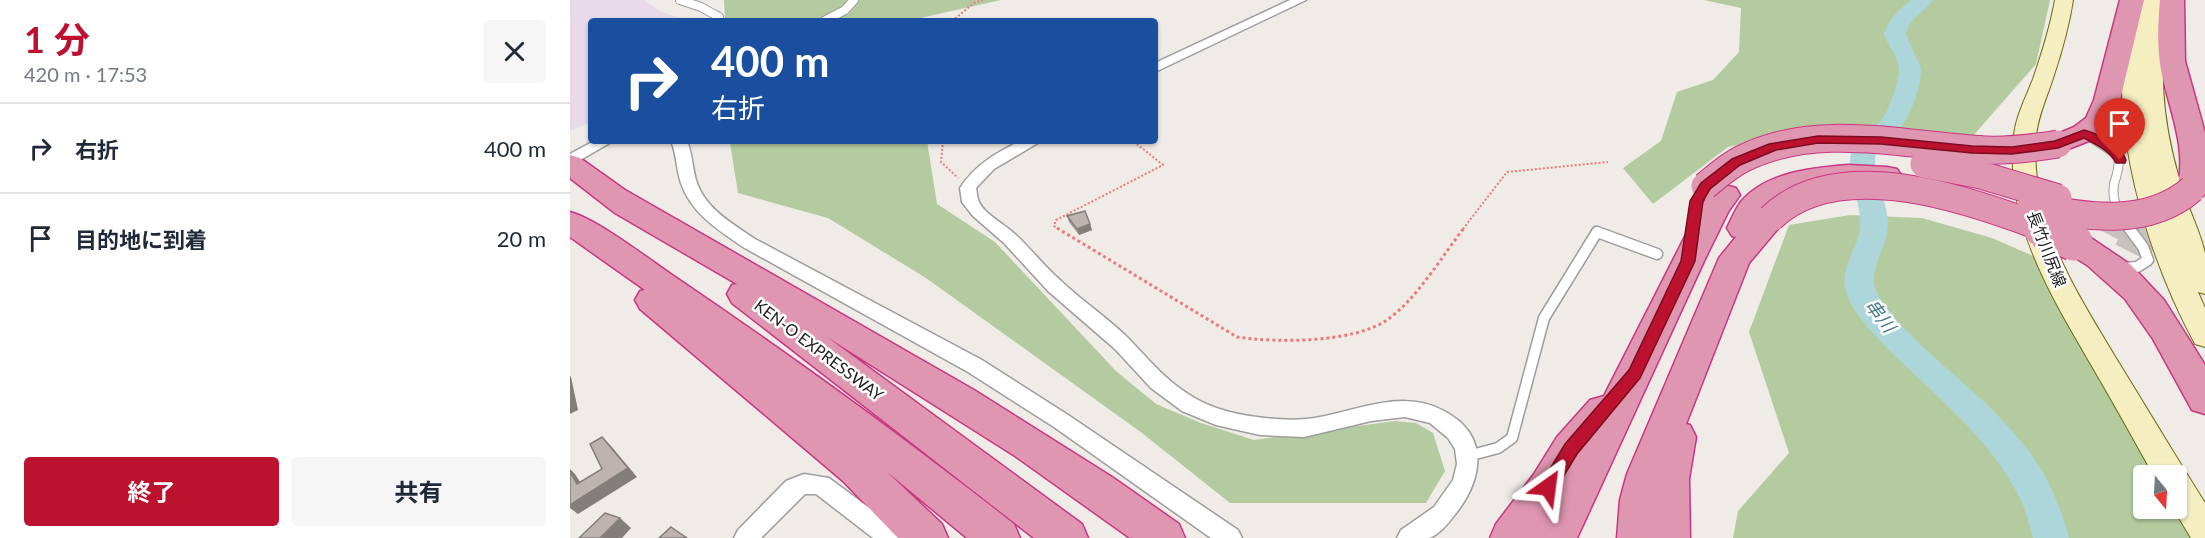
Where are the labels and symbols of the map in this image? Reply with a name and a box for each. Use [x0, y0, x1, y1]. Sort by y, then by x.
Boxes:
pin [2094, 98, 2145, 160]
street label: 長竹川尻線 [2024, 208, 2071, 290]
water label: 串川 [1861, 294, 1902, 338]
street label: KEN-O EXPRESSWAY [751, 295, 887, 404]
position arrow [1516, 455, 1580, 519]
north arrow [2133, 465, 2187, 519]

